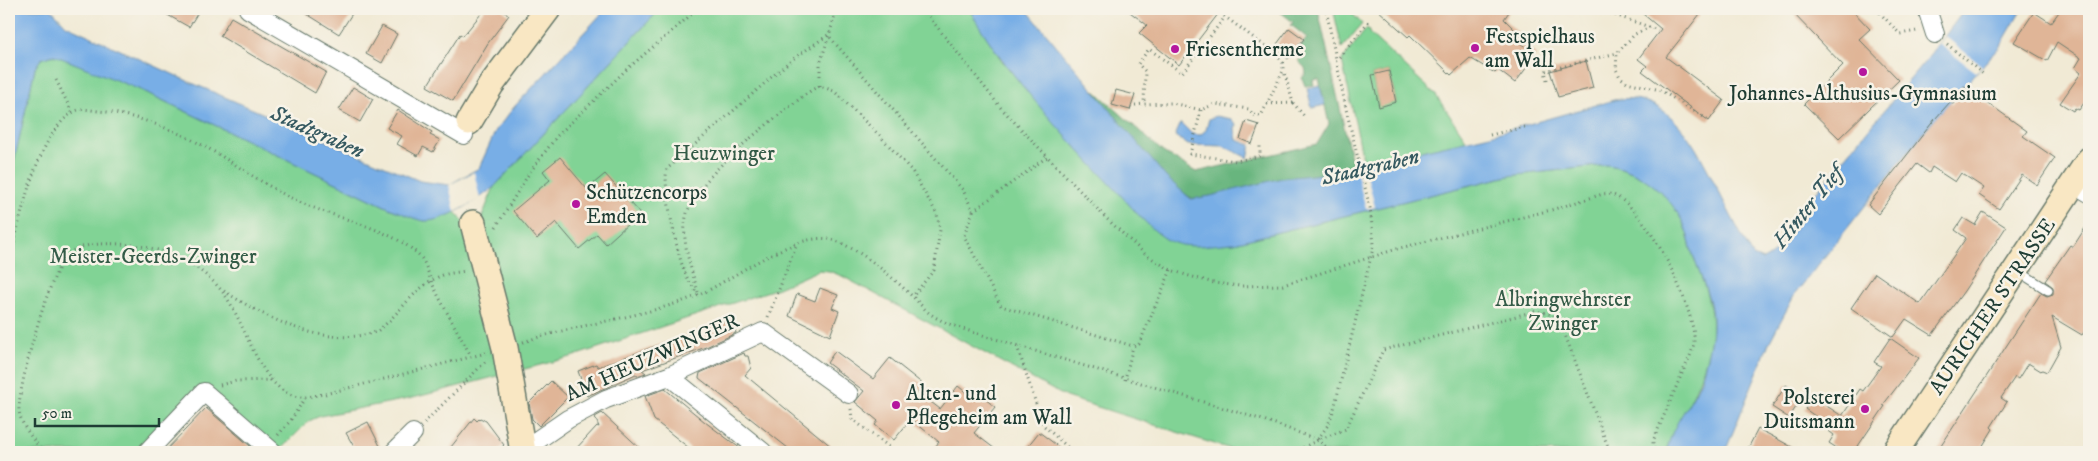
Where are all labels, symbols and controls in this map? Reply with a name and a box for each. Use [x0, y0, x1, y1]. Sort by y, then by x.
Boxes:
place label: Festspielhaus am Wall [1485, 24, 1595, 74]
place label: Friesentherme [1185, 37, 1304, 63]
marker: Festspielhaus am Wall [1469, 42, 1481, 54]
marker: Friesentherme [1169, 43, 1181, 55]
marker: Johannes-Althusius-Gymnasium [1857, 66, 1869, 78]
place label: Johannes-Althusius-Gymnasium [1727, 81, 1997, 107]
water label: Stadtgraben [265, 99, 368, 165]
park label: Heuzwinger [673, 141, 775, 167]
water label: Stadtgraben [1318, 143, 1422, 192]
water label: Hinter Tief [1766, 156, 1853, 255]
place label: Schützencorps Emden [586, 180, 707, 230]
marker: Schützencorps Emden [570, 198, 582, 210]
street label: AURICHER STRASSE [1924, 213, 2062, 400]
park label: Meister-Geerds-Zwinger [49, 244, 257, 270]
park label: Albringwehrster Zwinger [1495, 287, 1631, 337]
street label: AM HEUZWINGER [561, 308, 743, 408]
place label: Alten- und Pflegeheim am Wall [906, 381, 1072, 431]
place label: Polsterei Duitsmann [1763, 385, 1855, 435]
scale bar [35, 396, 159, 428]
marker: Alten- und Pflegeheim am Wall [890, 399, 902, 411]
marker: Polsterei Duitsmann [1859, 403, 1871, 415]
text: 50 m [42, 404, 72, 423]

